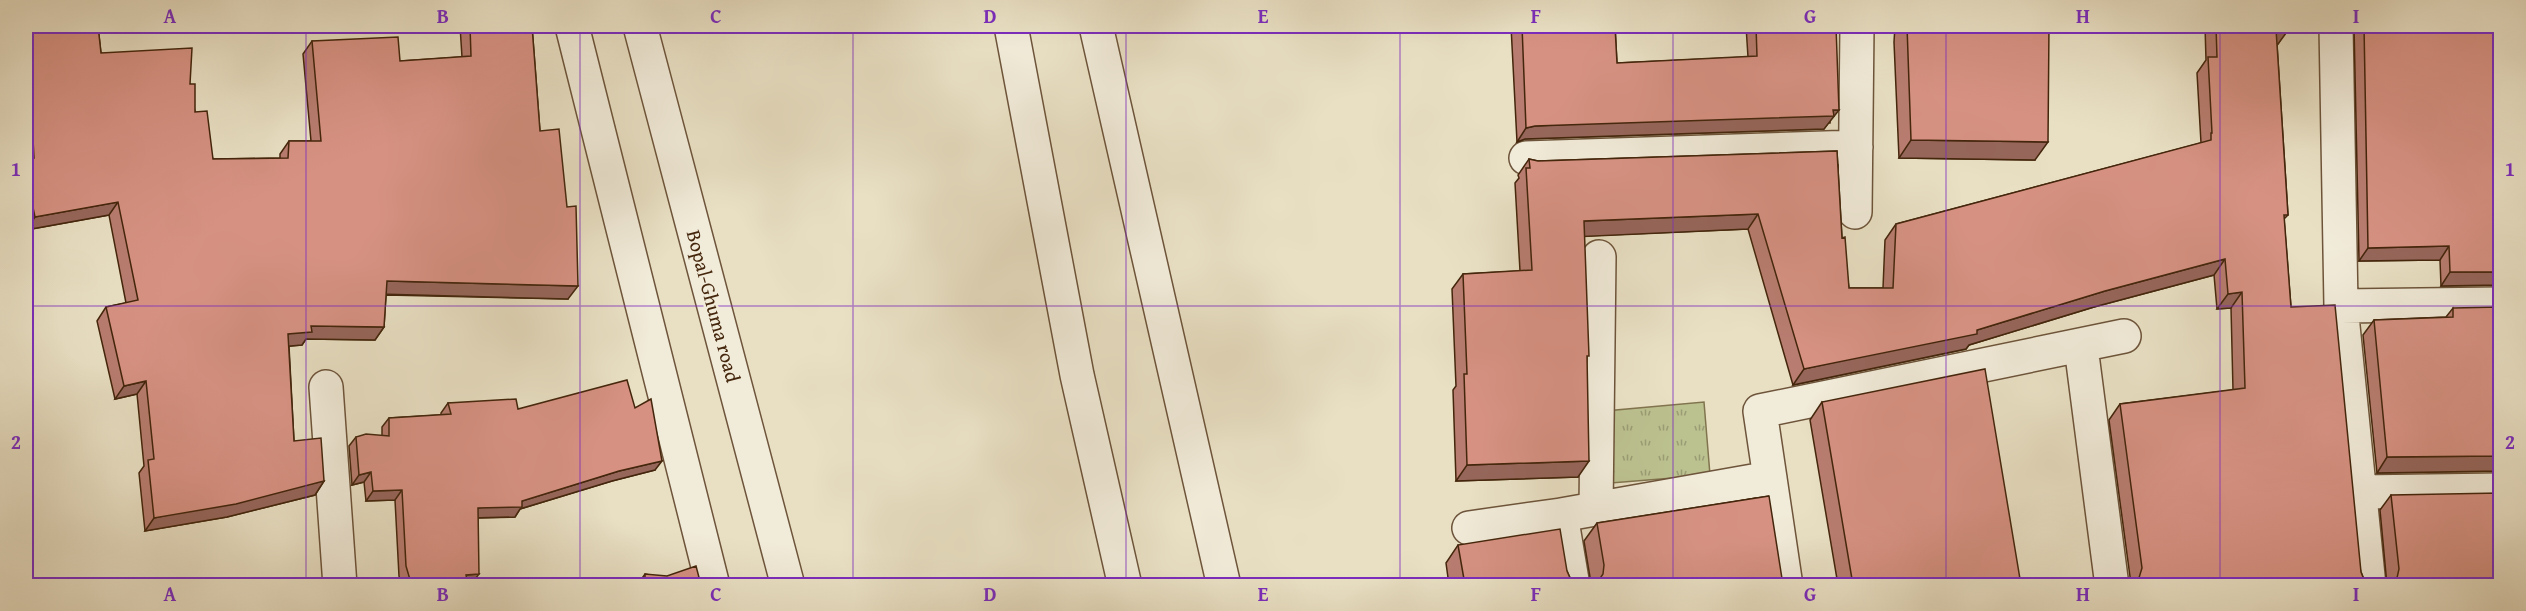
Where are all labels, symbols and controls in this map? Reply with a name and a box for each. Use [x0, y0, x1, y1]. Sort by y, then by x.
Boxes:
text: A [164, 1, 177, 30]
text: B [437, 1, 449, 30]
text: C [710, 1, 722, 30]
text: D [983, 1, 997, 30]
text: E [1258, 1, 1269, 30]
text: F [1531, 1, 1541, 30]
text: G [1804, 1, 1816, 30]
text: H [2076, 1, 2090, 30]
text: I [2353, 1, 2359, 30]
text: 1 [11, 154, 21, 183]
text: 1 [2505, 154, 2515, 183]
street label: Bopal-Ghuma road [680, 227, 748, 386]
text: 2 [11, 427, 21, 456]
text: 2 [2505, 427, 2515, 456]
text: A [164, 579, 177, 608]
text: B [437, 579, 449, 608]
text: C [710, 579, 722, 608]
text: D [983, 579, 997, 608]
text: E [1258, 579, 1269, 608]
text: F [1531, 579, 1541, 608]
text: G [1804, 579, 1816, 608]
text: H [2076, 579, 2090, 608]
text: I [2353, 579, 2359, 608]

